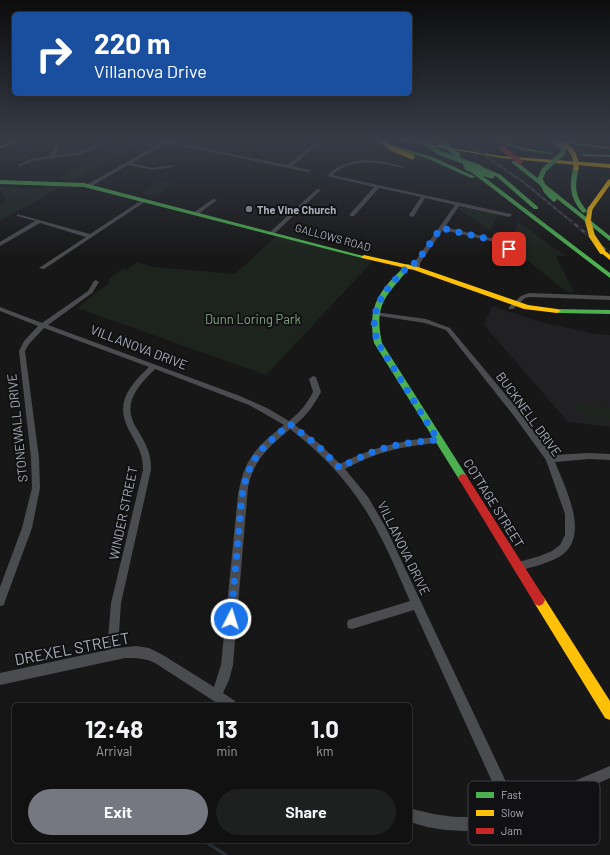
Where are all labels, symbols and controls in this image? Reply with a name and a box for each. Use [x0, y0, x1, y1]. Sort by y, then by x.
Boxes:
text: 220 m [94, 26, 170, 60]
icon: right [28, 28, 80, 80]
text: Villanova Drive [94, 60, 207, 82]
place label: The Vine Church [257, 203, 336, 216]
marker: The Vine Church [244, 204, 254, 214]
street label: GALLOWS ROAD [294, 221, 372, 253]
pin [492, 232, 526, 266]
icon: arrive [498, 238, 520, 260]
park label: Dunn Loring Park [205, 311, 302, 327]
street label: VILLANOVA DRIVE [88, 321, 190, 373]
street label: BUCKNELL DRIVE [493, 369, 565, 460]
street label: STONEWALL DRIVE [3, 373, 31, 483]
street label: COTTAGE STREET [460, 456, 528, 550]
street label: WINDER STREET [105, 465, 141, 561]
street label: VILLANOVA DRIVE [374, 498, 434, 598]
position arrow [210, 598, 252, 640]
street label: DREXEL STREET [13, 628, 131, 668]
text: 12:48 [85, 714, 143, 743]
text: 13 [216, 714, 238, 743]
text: 1.0 [311, 714, 339, 743]
text: Arrival [96, 743, 132, 759]
text: min [217, 743, 238, 759]
text: km [316, 743, 334, 759]
legend [468, 781, 600, 845]
text: Fast [501, 788, 522, 801]
button: Exit [28, 789, 208, 835]
button: Share [216, 789, 396, 835]
text: Slow [501, 806, 524, 819]
text: Jam [501, 824, 522, 837]

